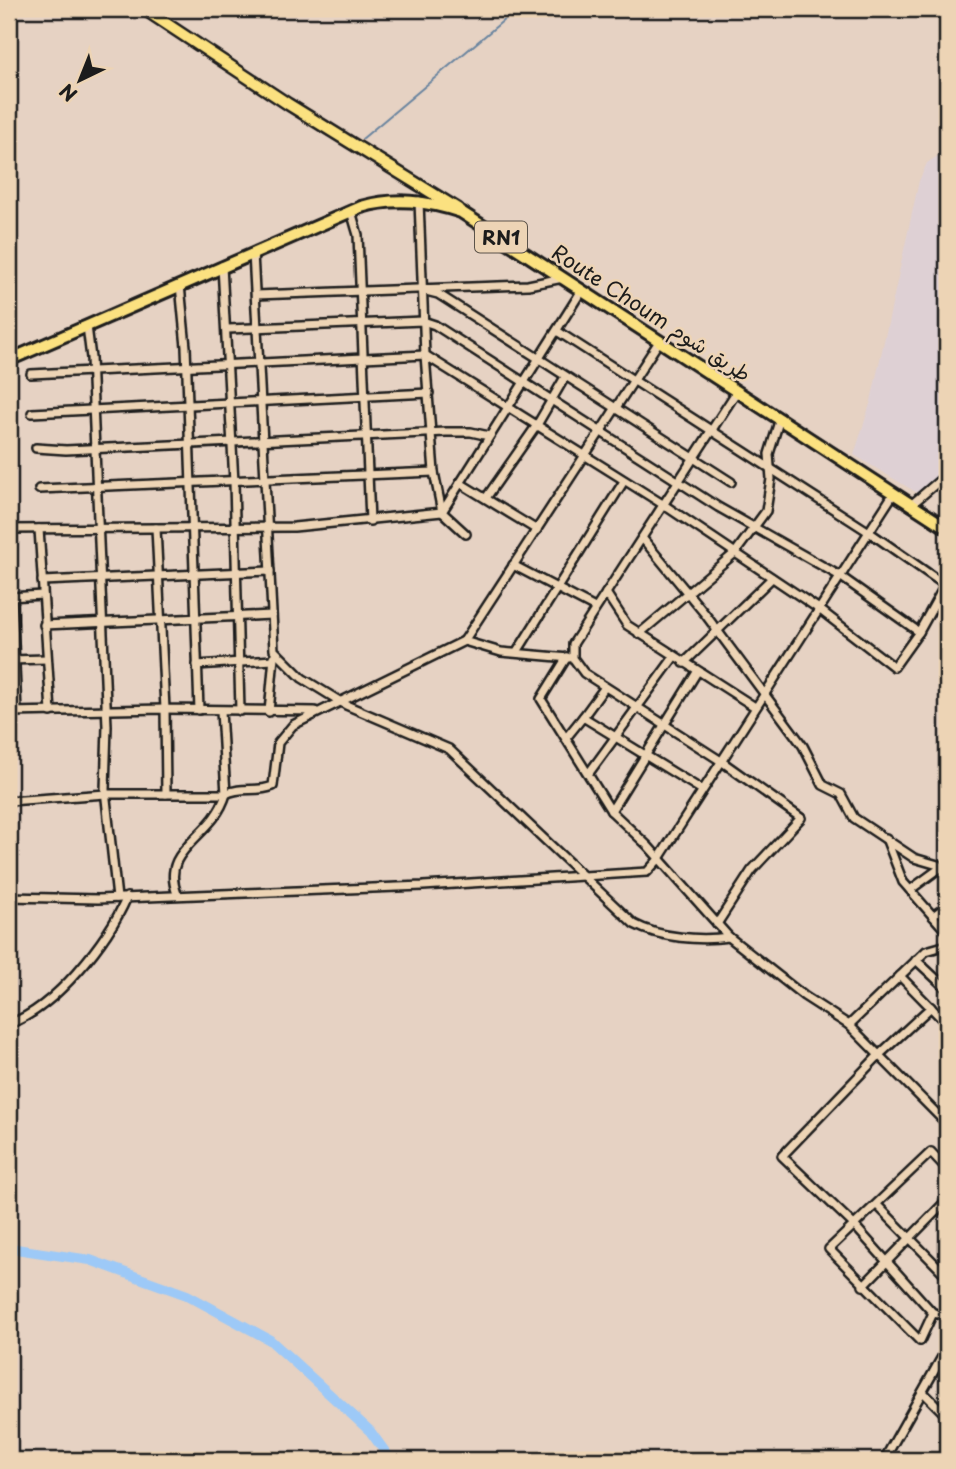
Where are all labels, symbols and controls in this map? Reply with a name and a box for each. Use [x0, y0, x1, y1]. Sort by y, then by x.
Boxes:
north arrow [46, 46, 116, 116]
text: N [53, 78, 83, 109]
road number: RN1 [475, 221, 527, 252]
street label: Route Choum طريق شوم [545, 235, 758, 390]

